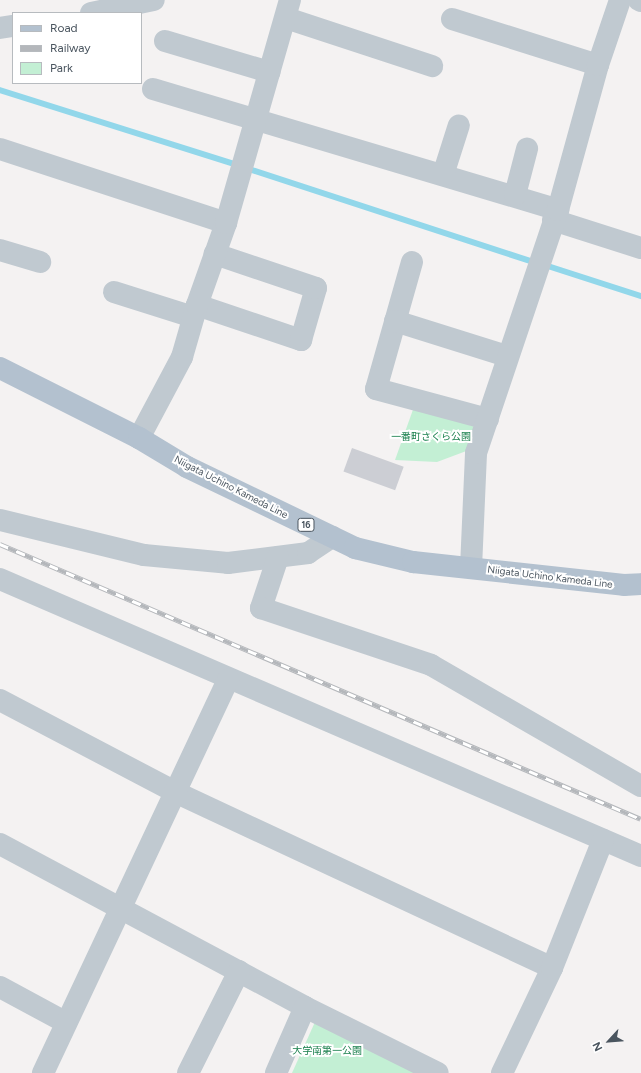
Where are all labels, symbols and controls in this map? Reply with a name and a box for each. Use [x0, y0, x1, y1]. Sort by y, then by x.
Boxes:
legend [12, 12, 142, 84]
text: Road [50, 21, 78, 35]
text: Railway [50, 41, 91, 55]
text: Park [50, 61, 73, 75]
park label: 一番町さくら公園 [391, 431, 471, 443]
street label: Niigata Uchino Kameda Line [172, 453, 290, 521]
road number: 16 [297, 518, 315, 532]
street label: Niigata Uchino Kameda Line [487, 563, 613, 591]
north arrow [589, 1021, 629, 1061]
text: N [590, 1040, 605, 1053]
park label: 大学南第一公園 [292, 1045, 362, 1057]

